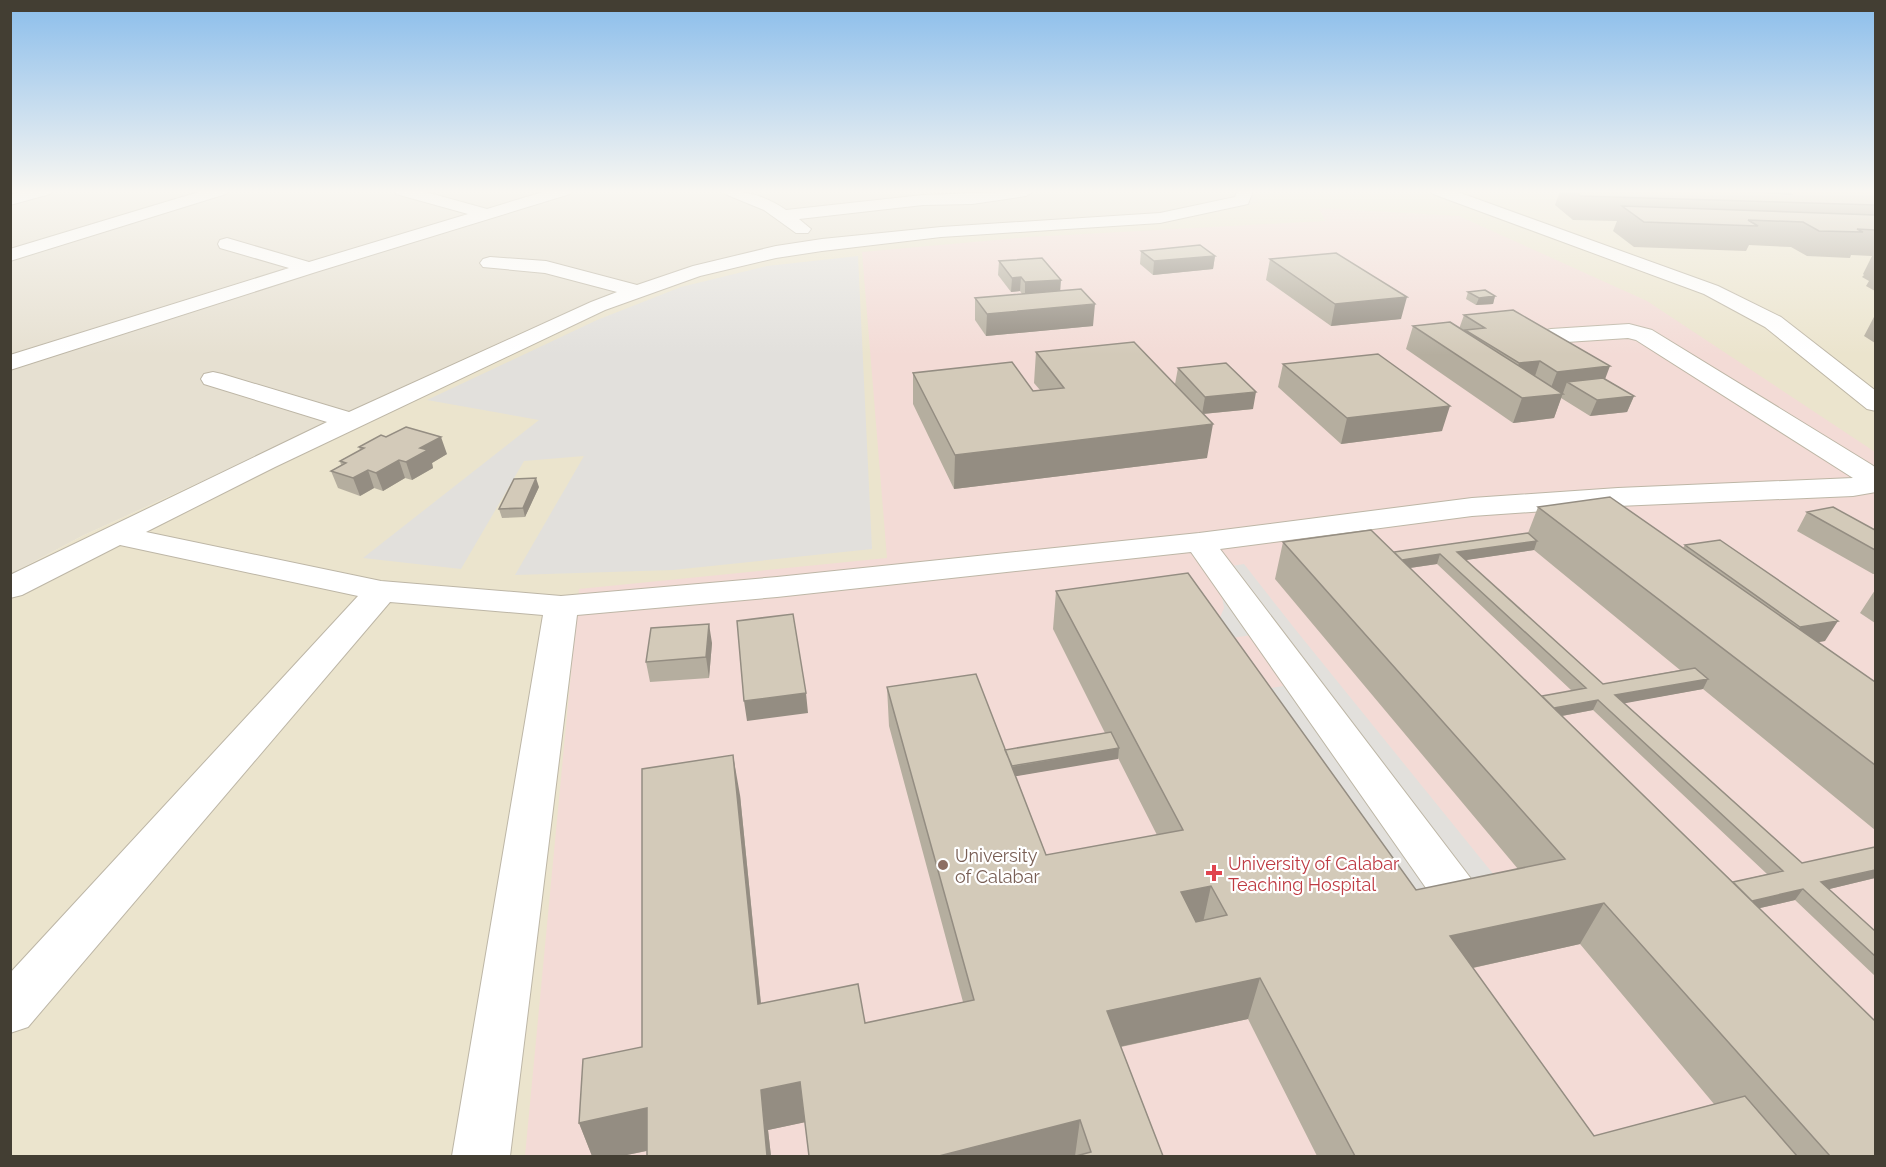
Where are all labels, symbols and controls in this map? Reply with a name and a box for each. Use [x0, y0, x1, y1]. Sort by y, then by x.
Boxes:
place label: University of Calabar [955, 845, 1040, 887]
place label: University of Calabar Teaching Hospital [1228, 853, 1400, 895]
marker: University of Calabar [936, 858, 950, 872]
marker: University of Calabar Teaching Hospital [1205, 864, 1223, 882]

